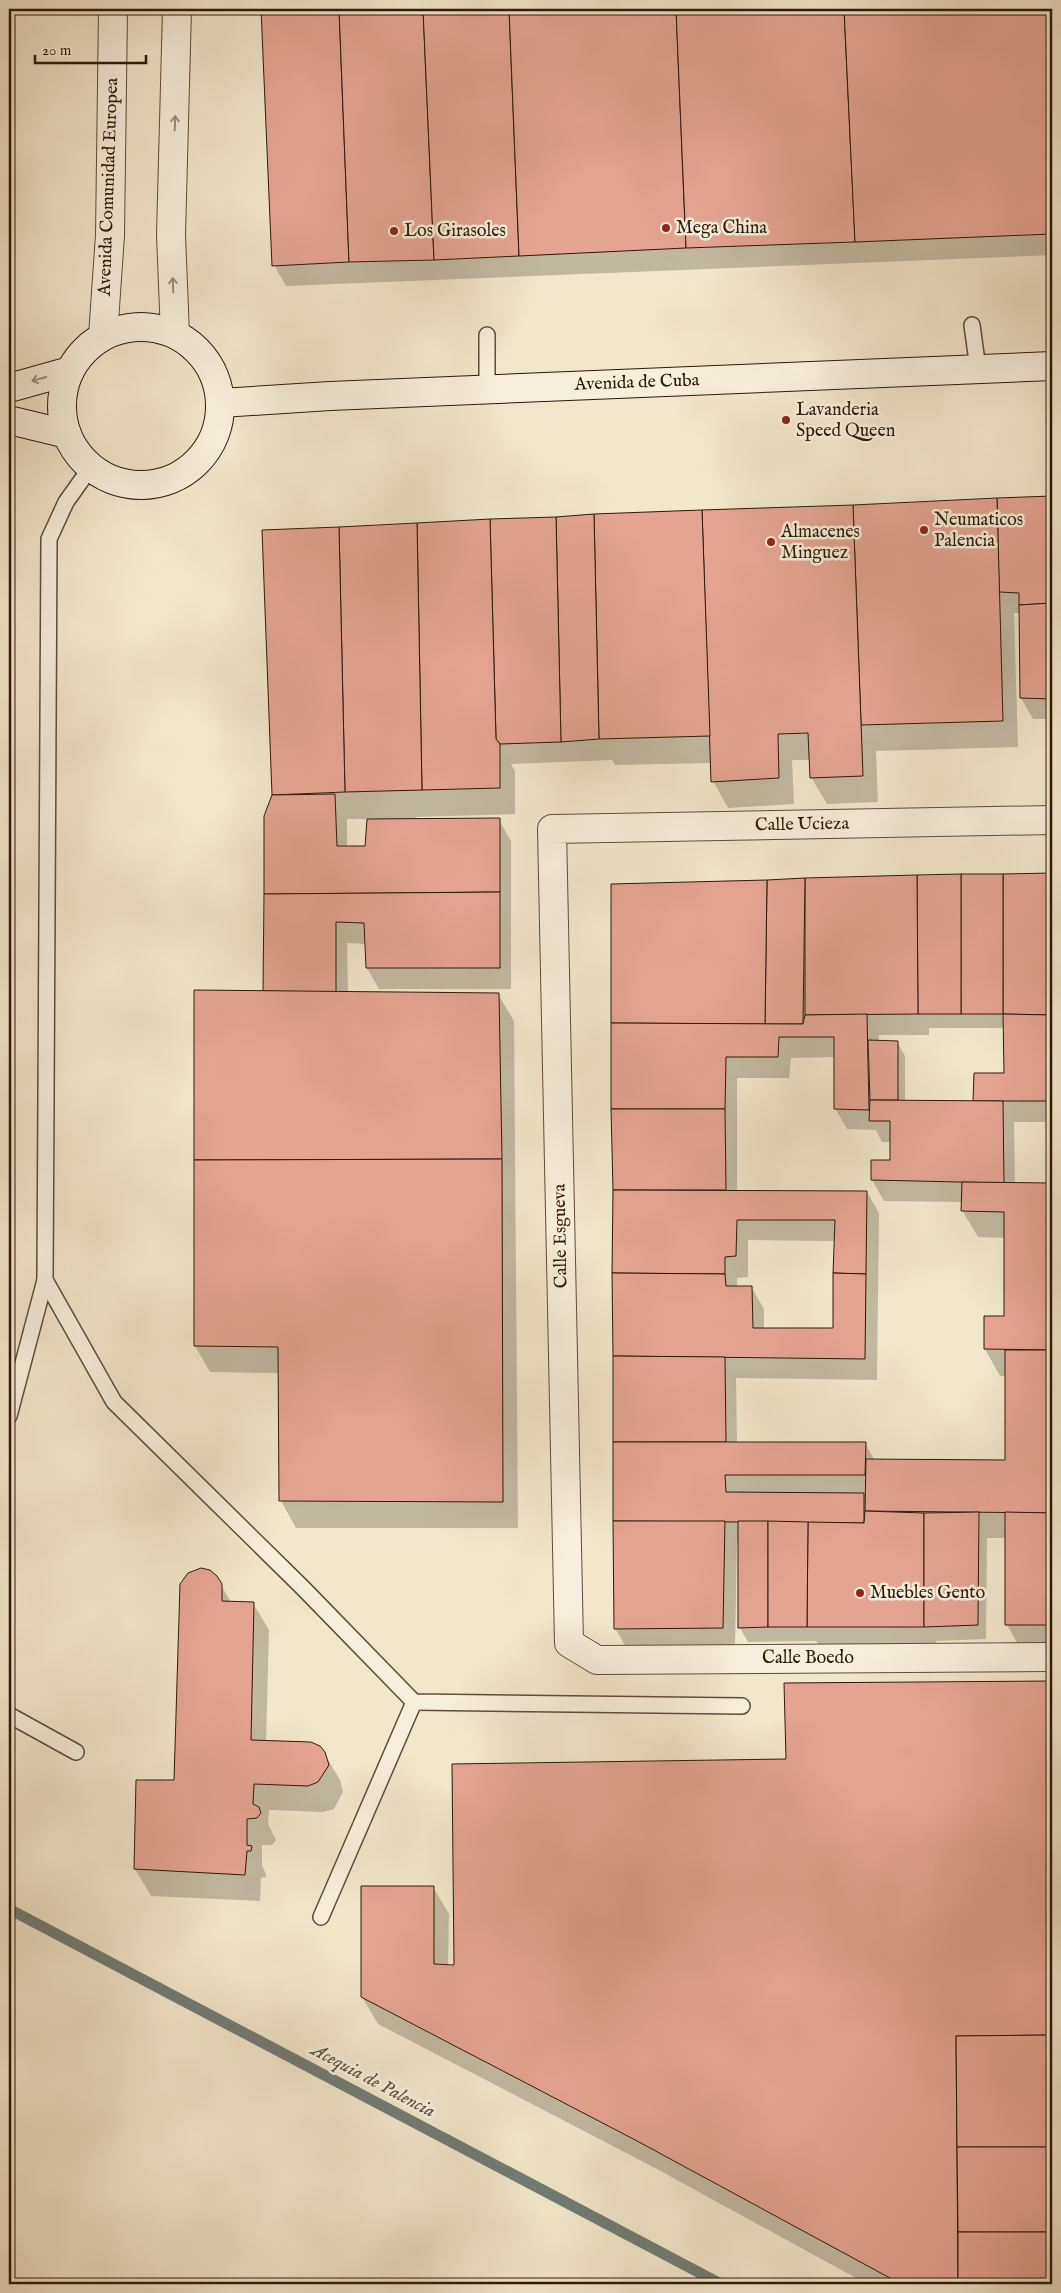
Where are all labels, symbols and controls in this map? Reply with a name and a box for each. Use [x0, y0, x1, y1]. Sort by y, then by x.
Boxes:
scale bar [35, 32, 146, 64]
text: 20 m [42, 41, 72, 60]
street label: Avenida Comunidad Europea [94, 77, 124, 298]
one-way arrow [170, 115, 179, 131]
place label: Mega China [676, 217, 767, 240]
place label: Los Girasoles [404, 220, 506, 243]
marker: Mega China [660, 222, 672, 234]
marker: Los Girasoles [388, 225, 400, 237]
one-way arrow [168, 277, 178, 294]
street label: Avenida de Cuba [573, 369, 700, 397]
one-way arrow [32, 375, 48, 385]
place label: Lavanderia Speed Queen [796, 399, 896, 443]
marker: Lavanderia Speed Queen [780, 414, 792, 426]
place label: Neumaticos Palencia [934, 509, 1023, 553]
place label: Almacenes Minguez [780, 521, 860, 565]
marker: Neumaticos Palencia [918, 524, 930, 536]
marker: Almacenes Minguez [765, 536, 777, 548]
street label: Calle Ucieza [755, 813, 850, 837]
street label: Calle Esgueva [549, 1183, 573, 1288]
place label: Muebles Gento [870, 1582, 985, 1605]
marker: Muebles Gento [854, 1587, 866, 1599]
street label: Calle Boedo [762, 1647, 854, 1670]
water label: Acequia de Palencia [305, 2037, 439, 2124]

